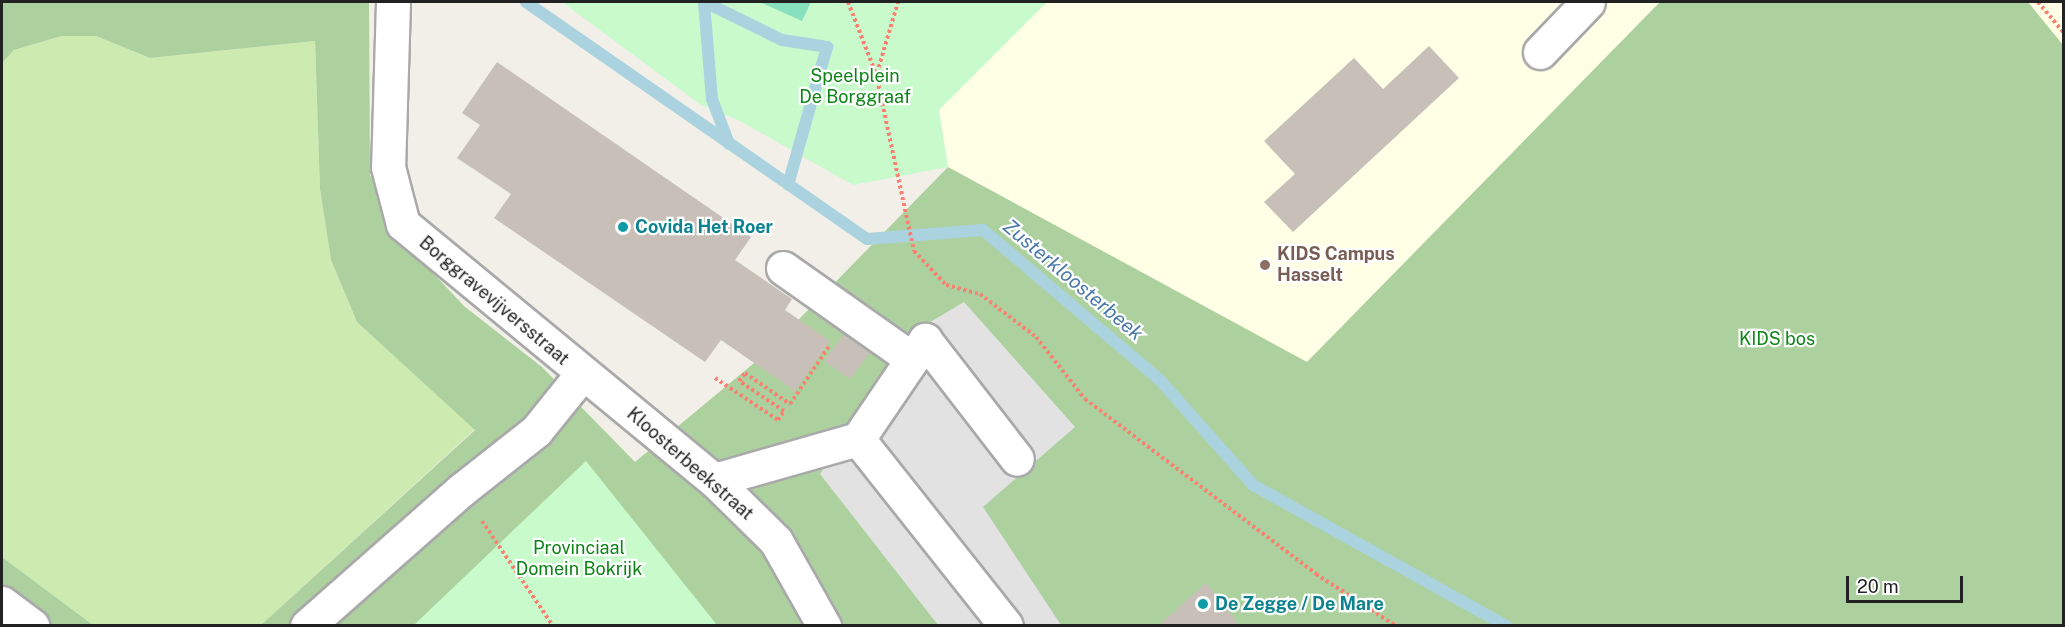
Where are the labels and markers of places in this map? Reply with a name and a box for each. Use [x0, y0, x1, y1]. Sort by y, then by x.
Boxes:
place label: Covida Het Roer [635, 216, 773, 238]
marker: Covida Het Roer [616, 220, 630, 234]
place label: KIDS Campus Hasselt [1277, 244, 1395, 286]
marker: KIDS Campus Hasselt [1258, 258, 1272, 272]
place label: De Zegge / De Mare [1215, 593, 1384, 615]
marker: De Zegge / De Mare [1196, 597, 1210, 611]

